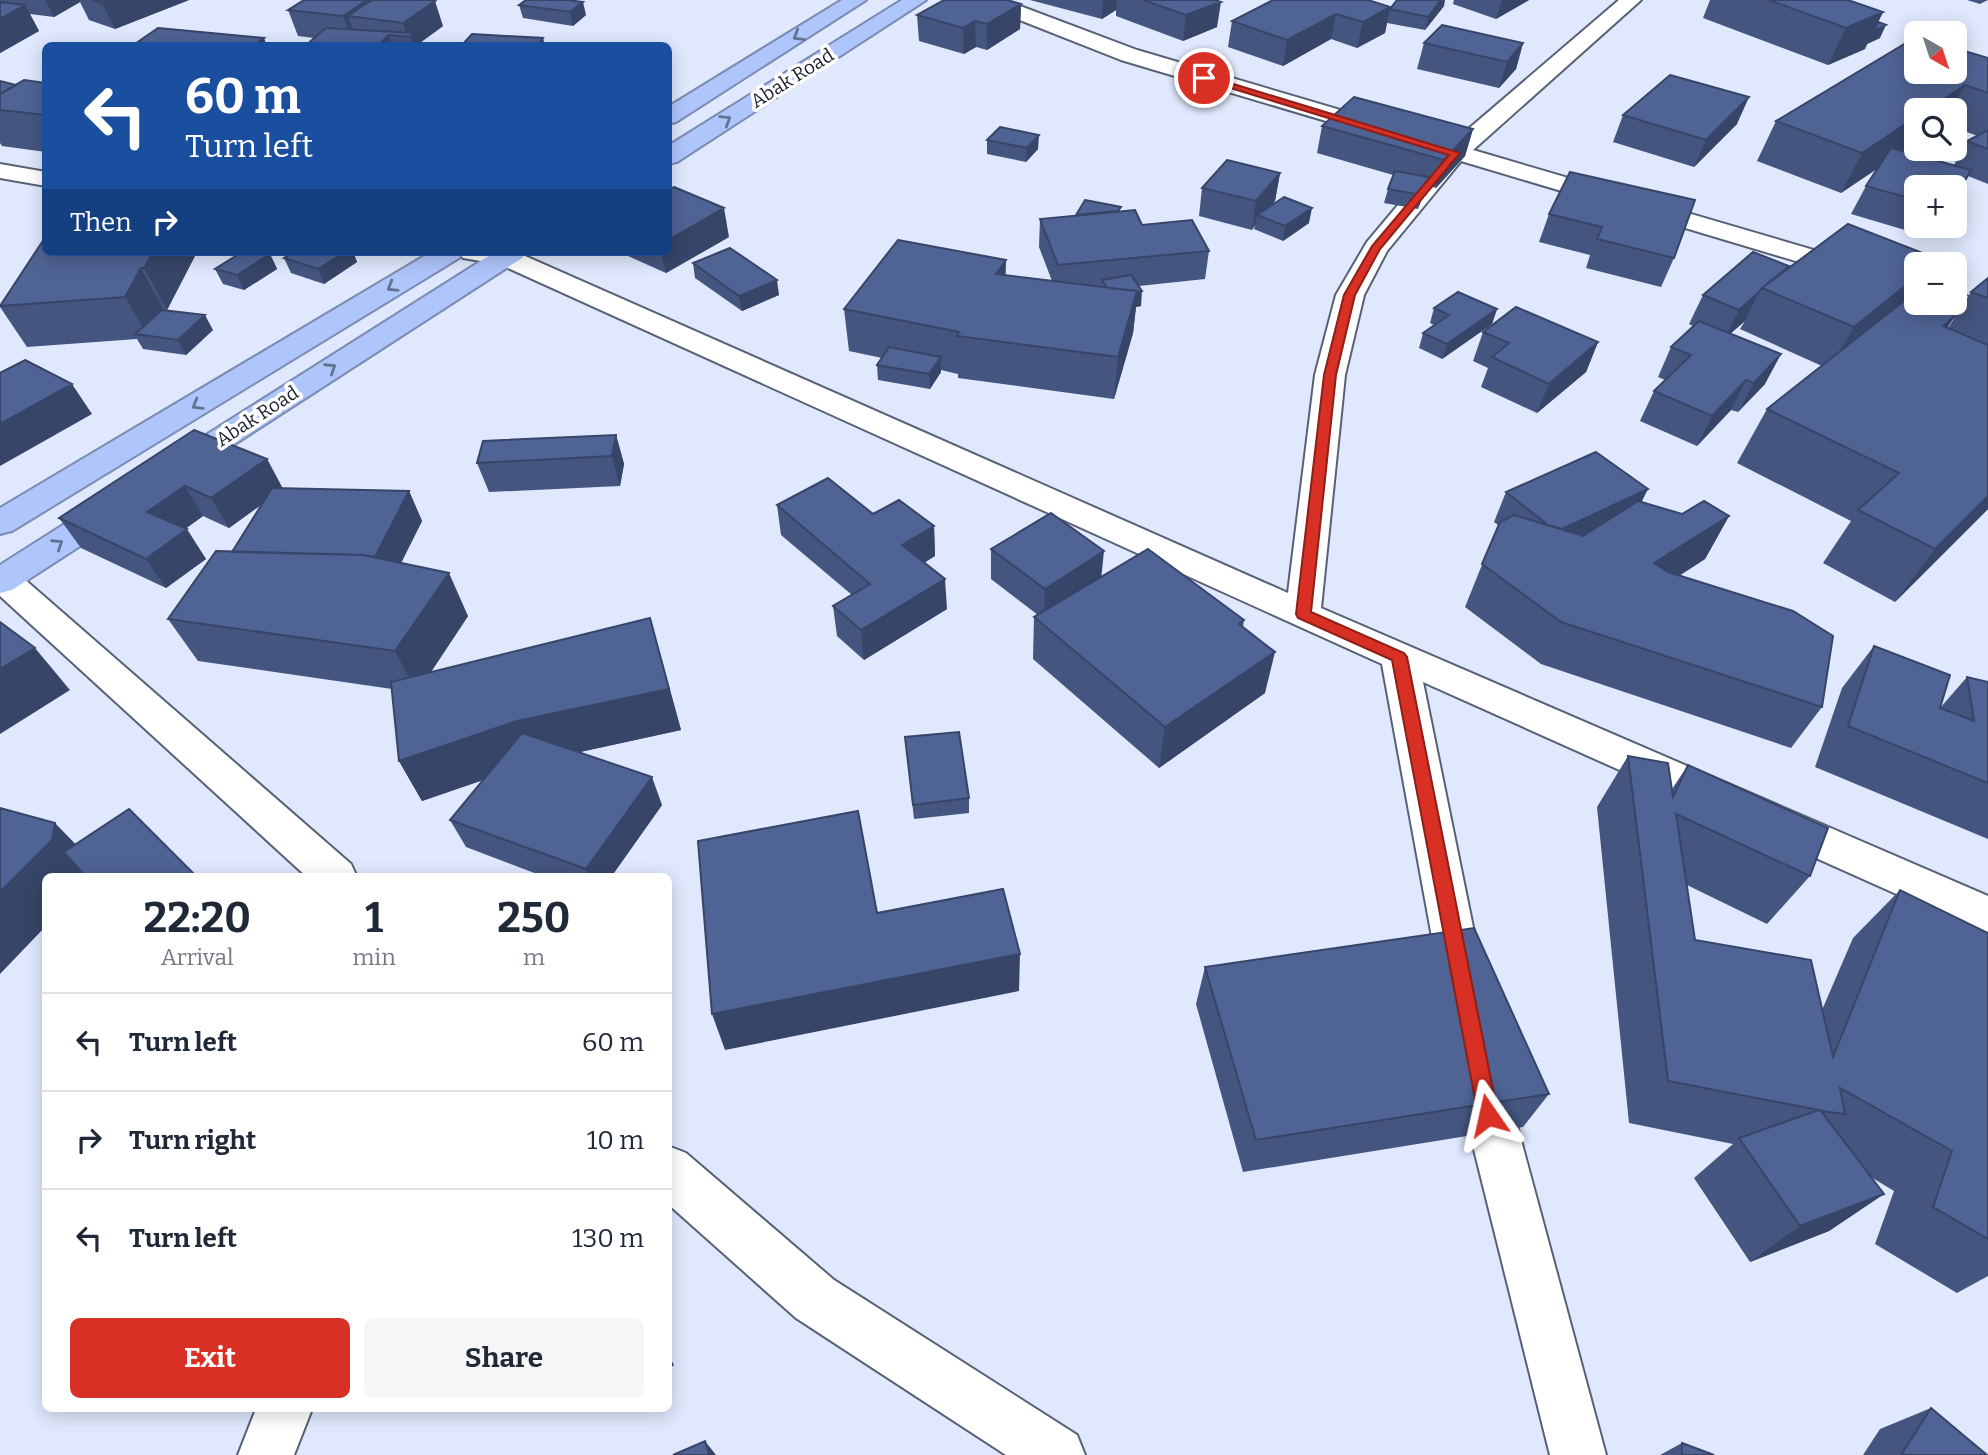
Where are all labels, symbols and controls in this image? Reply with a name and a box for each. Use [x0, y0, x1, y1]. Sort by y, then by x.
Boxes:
north arrow [1904, 21, 1967, 84]
map controls [1904, 21, 1967, 315]
one-way arrow [793, 28, 806, 41]
street label: Abak Road [746, 43, 838, 113]
pin [1174, 48, 1234, 108]
icon: arrive [1185, 59, 1223, 97]
text: 60 m [185, 67, 301, 126]
icon: left [70, 70, 161, 161]
button: search [1904, 98, 1967, 161]
one-way arrow [719, 115, 732, 128]
text: Turn left [185, 127, 313, 165]
button: + [1904, 175, 1967, 238]
icon: right [146, 203, 184, 241]
text: Then [70, 207, 132, 238]
button: − [1904, 252, 1967, 315]
one-way arrow [386, 279, 399, 292]
one-way arrow [324, 364, 337, 377]
street label: Abak Road [211, 381, 303, 451]
one-way arrow [191, 396, 204, 409]
one-way arrow [50, 540, 63, 553]
text: 22:20 [143, 893, 251, 943]
text: 1 [365, 893, 383, 943]
text: 250 [497, 893, 571, 943]
text: Arrival [161, 943, 234, 971]
text: min [352, 943, 396, 971]
text: m [523, 943, 545, 971]
icon: left [70, 1023, 108, 1061]
text: Turn left [129, 1027, 237, 1058]
text: 60 m [582, 1027, 644, 1058]
position arrow [1451, 1078, 1525, 1152]
icon: right [70, 1121, 108, 1159]
text: Turn right [129, 1125, 256, 1156]
text: 10 m [587, 1125, 644, 1156]
icon: left [70, 1219, 108, 1257]
text: Turn left [129, 1223, 237, 1254]
text: 130 m [572, 1223, 644, 1254]
button: Exit [70, 1318, 350, 1398]
button: Share [364, 1318, 644, 1398]

